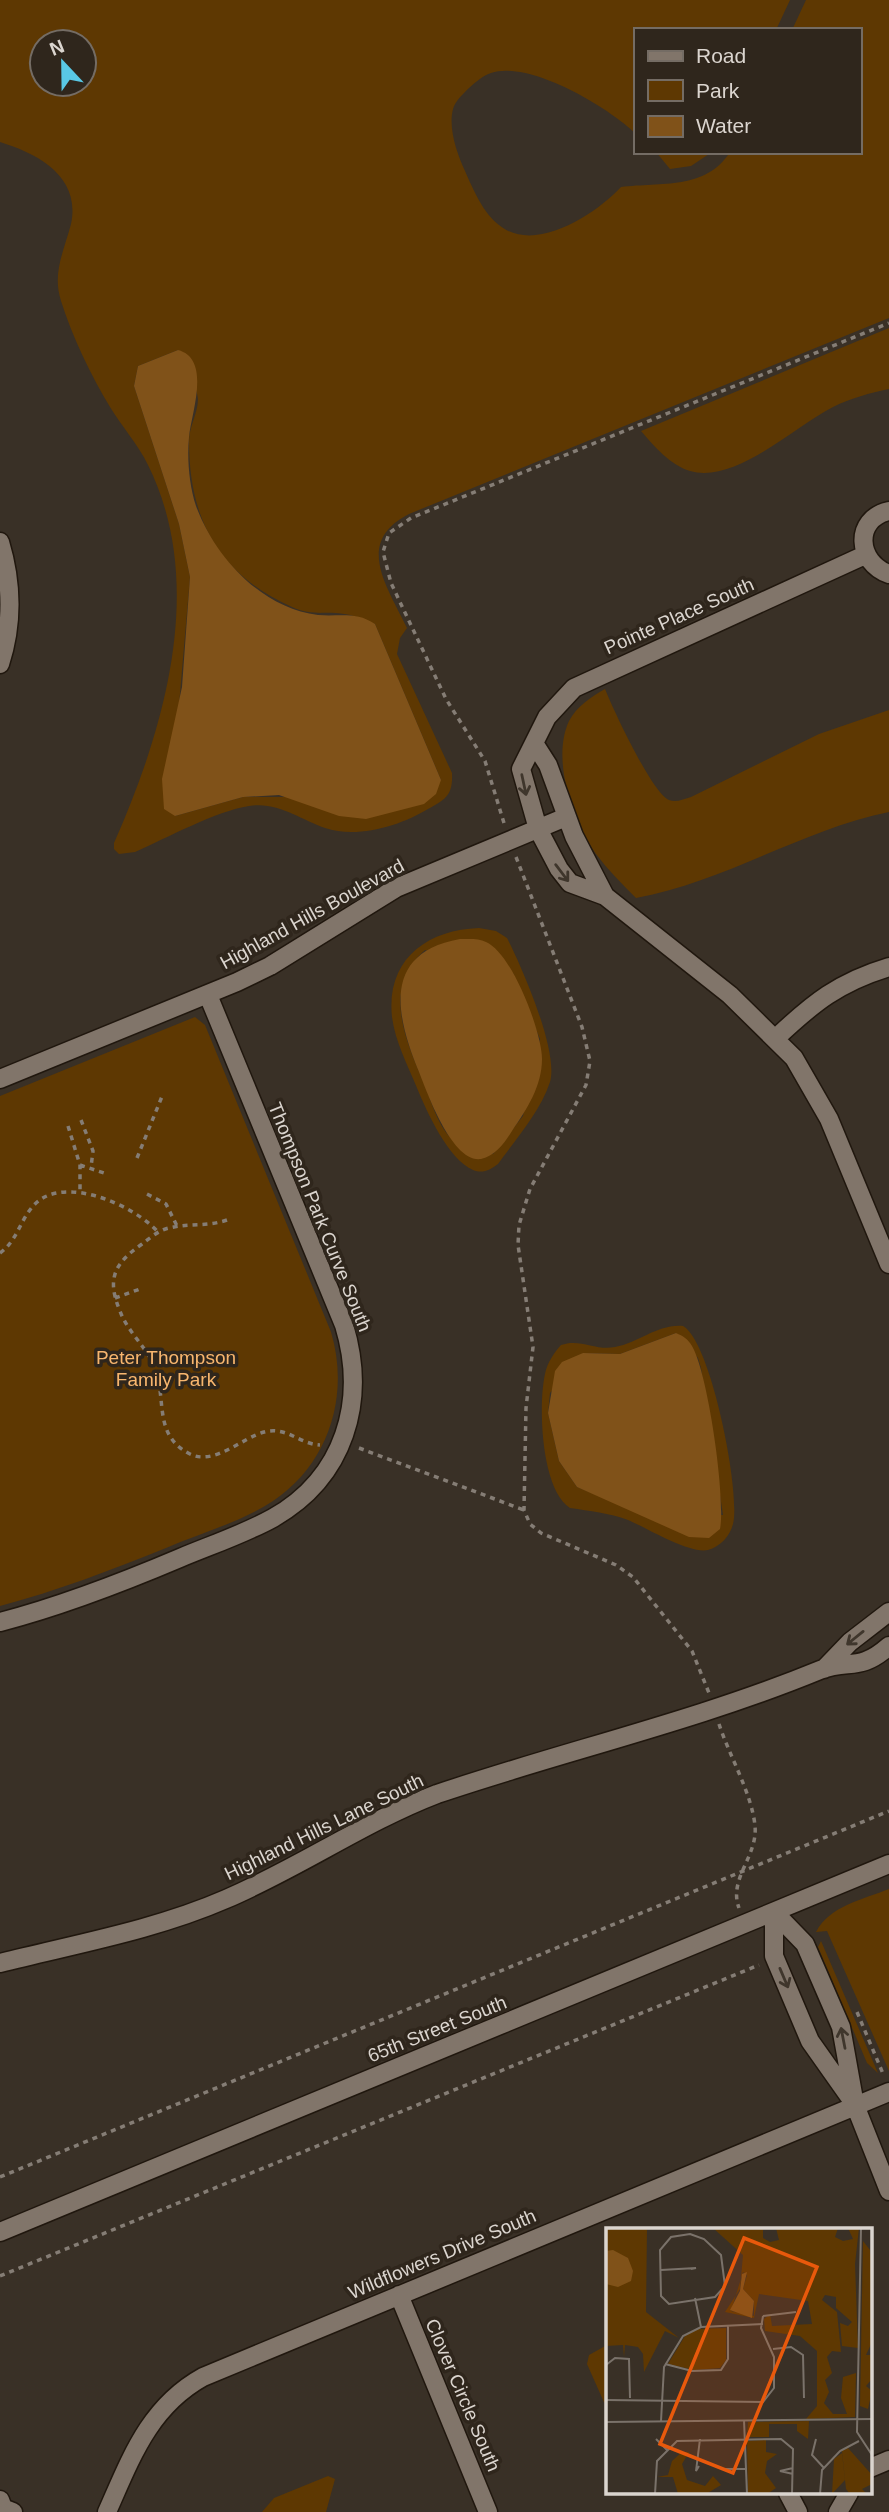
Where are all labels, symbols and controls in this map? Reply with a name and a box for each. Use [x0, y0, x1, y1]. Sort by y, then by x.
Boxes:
north arrow [28, 28, 98, 98]
legend [634, 28, 861, 154]
text: N [47, 35, 67, 60]
text: Road [696, 44, 746, 67]
text: Park [696, 79, 740, 102]
text: Water [696, 114, 751, 137]
street label: Pointe Place South [601, 574, 757, 658]
one-way arrow [518, 773, 532, 796]
street label: Highland Hills Boulevard [216, 855, 408, 973]
one-way arrow [555, 863, 570, 882]
street label: Thompson Park Curve South [264, 1099, 376, 1335]
park label: Peter Thompson Family Park [96, 1347, 236, 1390]
one-way arrow [846, 1631, 864, 1646]
street label: Highland Hills Lane South [221, 1770, 427, 1884]
one-way arrow [778, 1967, 791, 1989]
street label: 65th Street South [365, 1992, 509, 2066]
one-way arrow [836, 2027, 849, 2050]
street label: Wildflowers Drive South [345, 2205, 539, 2303]
inset map [606, 2228, 872, 2494]
street label: Clover Circle South [421, 2316, 505, 2474]

